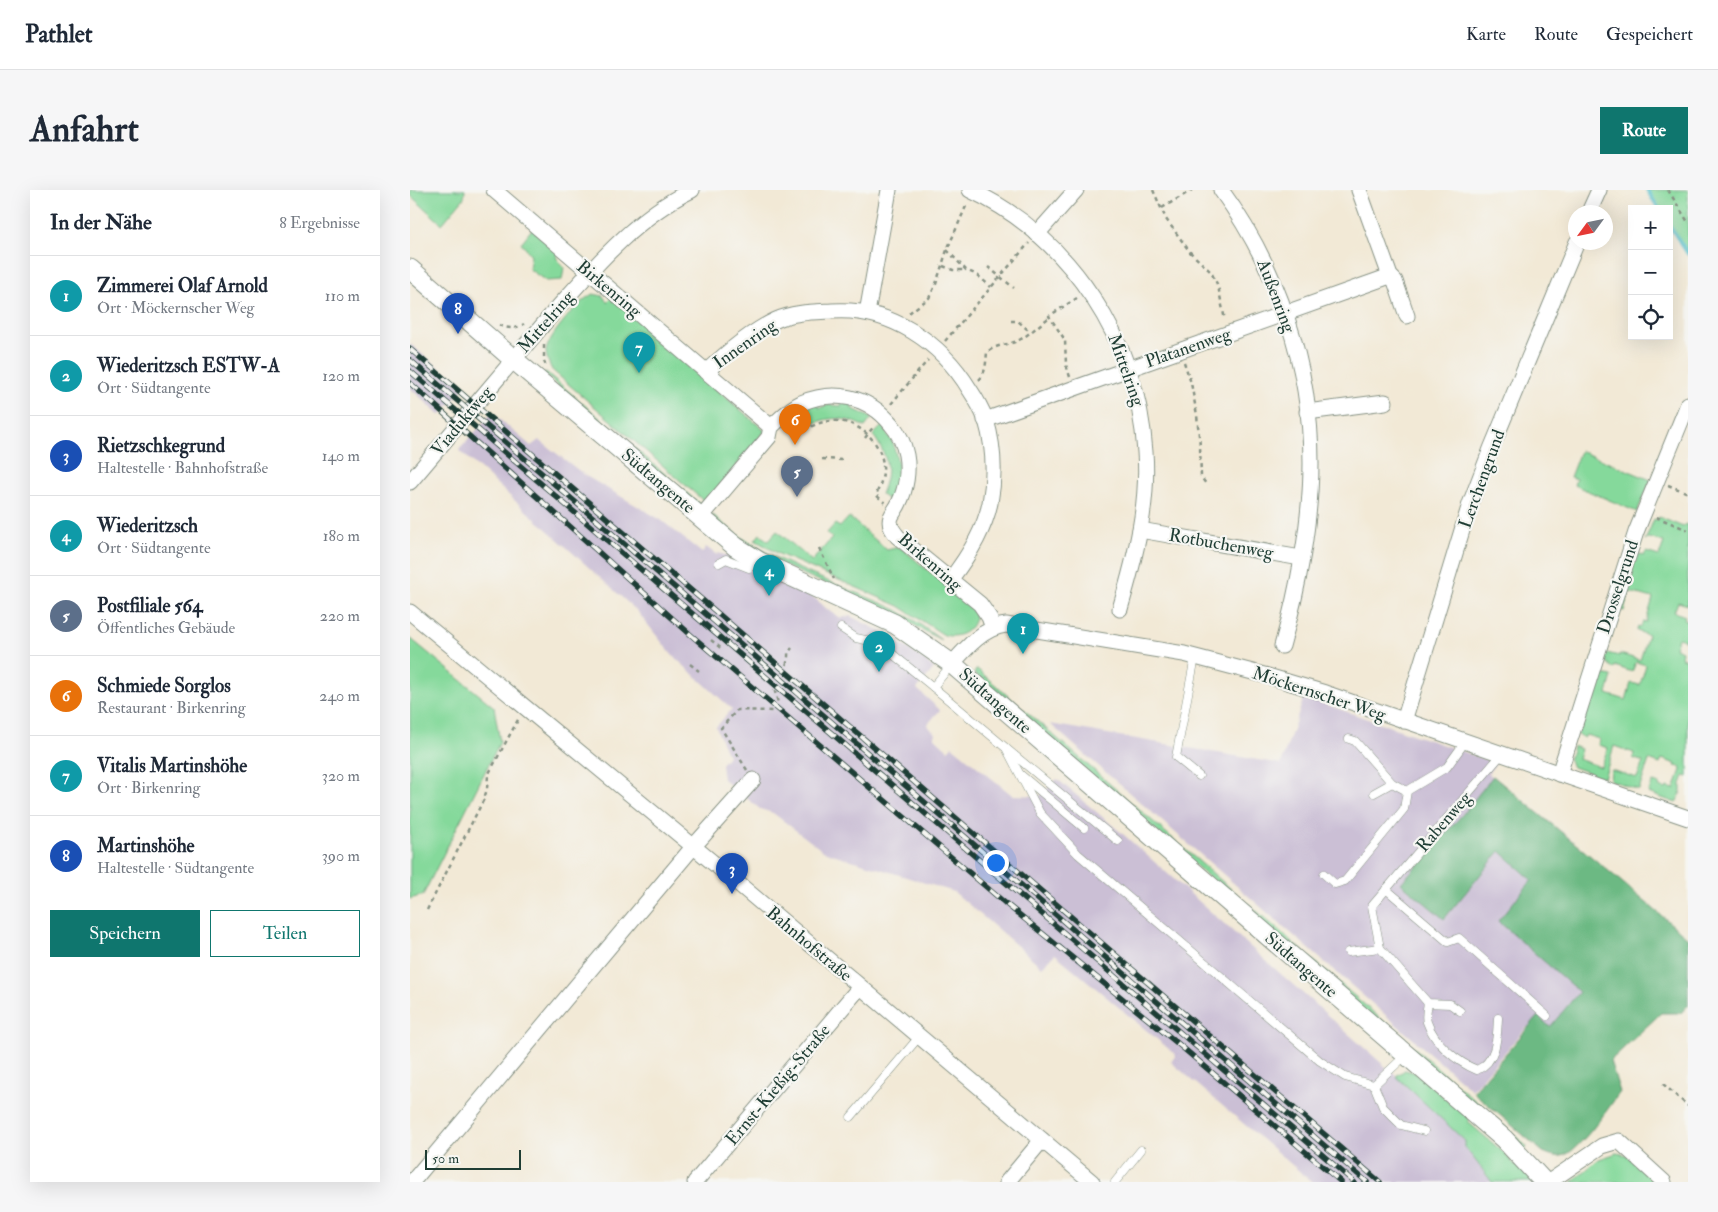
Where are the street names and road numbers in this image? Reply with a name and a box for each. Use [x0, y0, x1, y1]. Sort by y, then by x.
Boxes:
street label: Birkenring [572, 255, 647, 324]
street label: Außenring [1251, 255, 1301, 337]
street label: Mittelring [513, 285, 580, 358]
street label: Innenring [709, 313, 782, 374]
street label: Platanenweg [1142, 322, 1235, 373]
street label: Mittelring [1102, 331, 1150, 410]
street label: Viaduktweg [426, 380, 499, 461]
street label: Lerchengrund [1453, 426, 1511, 532]
street label: Südtangente [616, 443, 700, 519]
street label: Rotbuchenweg [1167, 523, 1276, 565]
street label: Birkenring [893, 528, 968, 597]
street label: Drosselgrund [1592, 537, 1644, 637]
street label: Möckernscher Weg [1249, 662, 1390, 727]
street label: Südtangente [954, 663, 1037, 739]
street label: Rabenweg [1411, 786, 1477, 857]
street label: Bahnhofstraße [761, 901, 857, 987]
street label: Südtangente [1260, 927, 1343, 1003]
street label: Ernst-Kießig-Straße [720, 1019, 836, 1150]

